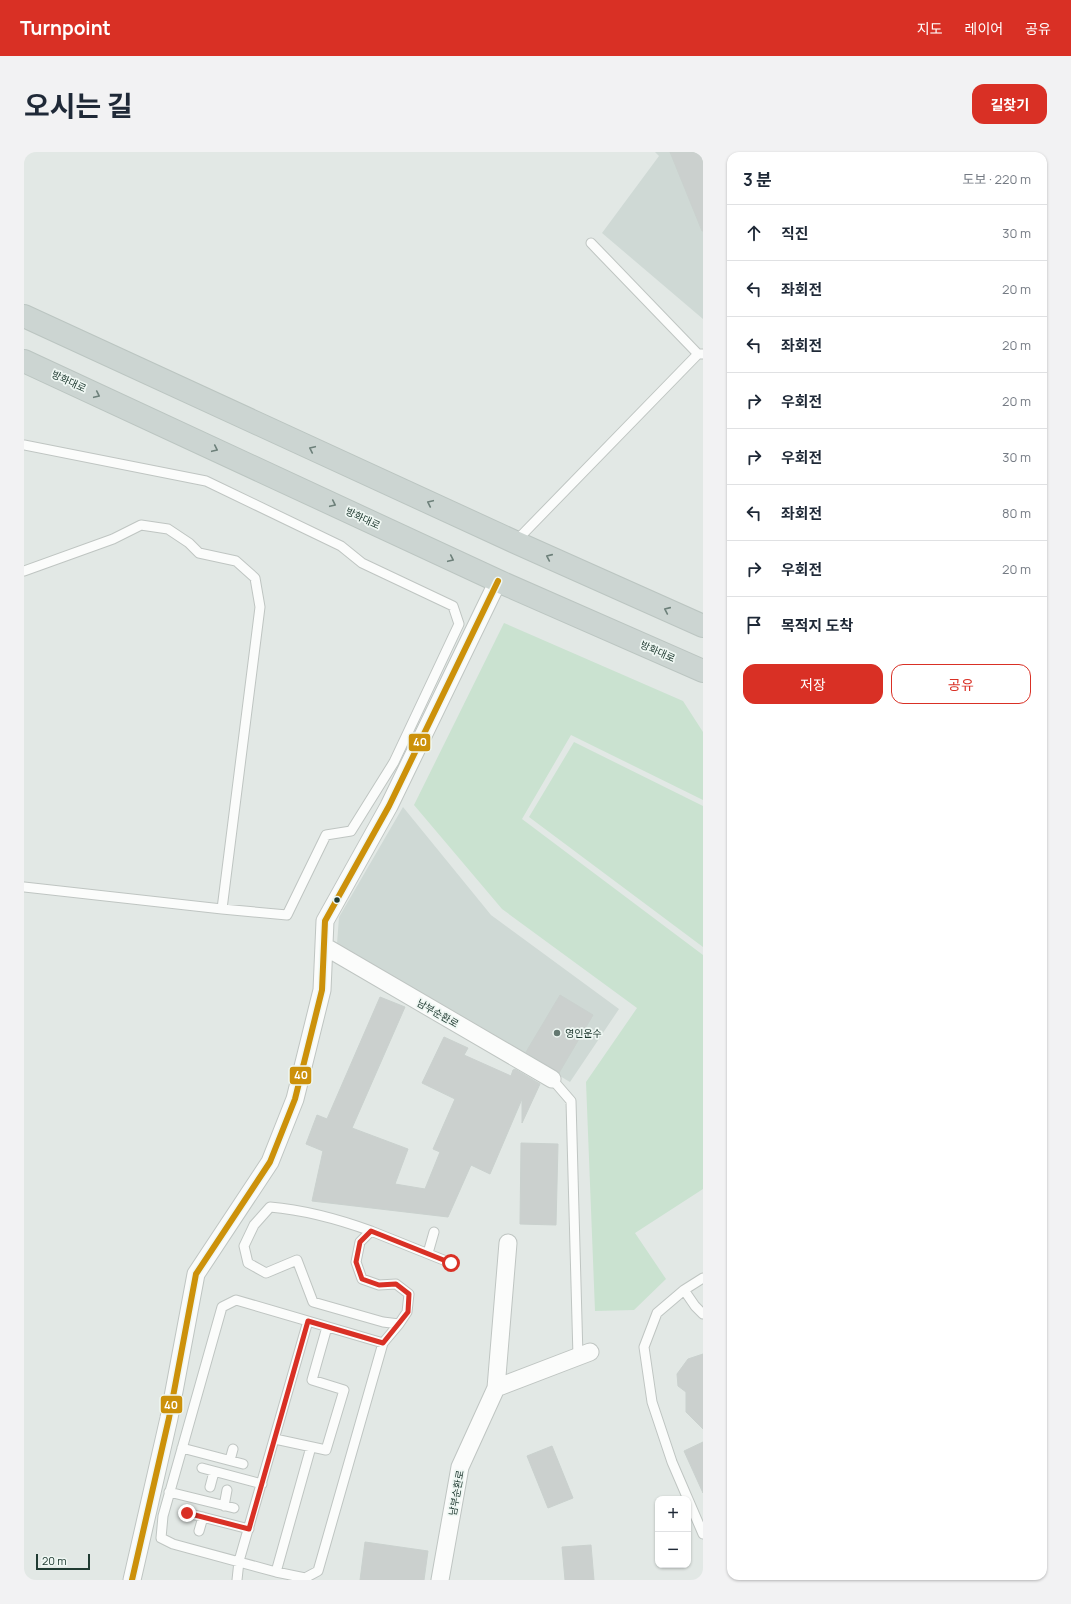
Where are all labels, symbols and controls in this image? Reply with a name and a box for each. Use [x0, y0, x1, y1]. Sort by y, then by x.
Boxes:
text: Turnpoint [20, 15, 111, 41]
text: 지도 [917, 19, 943, 38]
text: 레이어 [965, 19, 1003, 38]
text: 공유 [1025, 19, 1051, 38]
button: 길찾기 [972, 84, 1047, 124]
text: 오시는 길 [24, 86, 133, 124]
text: 3 분 [743, 168, 772, 191]
text: 도보 · 220 m [963, 170, 1031, 188]
icon: ahead [743, 222, 765, 244]
text: 직진 [781, 223, 809, 244]
text: 30 m [1002, 224, 1031, 242]
icon: left [743, 278, 765, 300]
text: 좌회전 [781, 279, 822, 300]
text: 20 m [1002, 280, 1031, 298]
icon: left [743, 334, 765, 356]
text: 좌회전 [781, 335, 822, 356]
text: 20 m [1002, 336, 1031, 354]
street label: 방화대로 [49, 367, 89, 395]
one-way arrow [93, 390, 101, 398]
icon: right [743, 390, 765, 412]
text: 우회전 [781, 391, 822, 412]
text: 20 m [1002, 392, 1031, 410]
one-way arrow [211, 444, 219, 452]
one-way arrow [309, 446, 317, 454]
icon: right [743, 446, 765, 468]
text: 우회전 [781, 447, 822, 468]
text: 30 m [1002, 448, 1031, 466]
one-way arrow [329, 499, 337, 507]
one-way arrow [427, 500, 435, 508]
icon: left [743, 502, 765, 524]
text: 좌회전 [781, 503, 822, 524]
street label: 방화대로 [343, 504, 383, 532]
text: 80 m [1002, 504, 1031, 522]
one-way arrow [447, 554, 455, 562]
one-way arrow [545, 554, 553, 562]
icon: right [743, 558, 765, 580]
text: 우회전 [781, 559, 822, 580]
text: 20 m [1002, 560, 1031, 578]
one-way arrow [664, 607, 672, 615]
icon: arrive [743, 614, 765, 636]
text: 목적지 도착 [781, 615, 853, 636]
street label: 방화대로 [638, 637, 678, 665]
button: 저장 [743, 664, 883, 704]
button: 공유 [891, 664, 1031, 704]
line badge: 40 [408, 733, 431, 752]
text: 40 [413, 734, 427, 749]
unlabelled marker [332, 895, 342, 905]
street label: 남부순환로 [415, 995, 461, 1031]
place label: 영인운수 [565, 1026, 602, 1040]
marker: 영인운수 [552, 1028, 562, 1038]
line badge: 40 [289, 1066, 312, 1085]
text: 40 [294, 1067, 308, 1082]
route start [442, 1254, 460, 1272]
line badge: 40 [160, 1395, 183, 1414]
text: 40 [164, 1397, 178, 1412]
street label: 남부순환로 [445, 1469, 467, 1517]
map controls [655, 1496, 691, 1568]
button: + [655, 1496, 691, 1532]
route end [178, 1504, 196, 1522]
button: − [655, 1532, 691, 1568]
scale bar [36, 1552, 90, 1571]
text: 20 m [42, 1553, 67, 1568]

